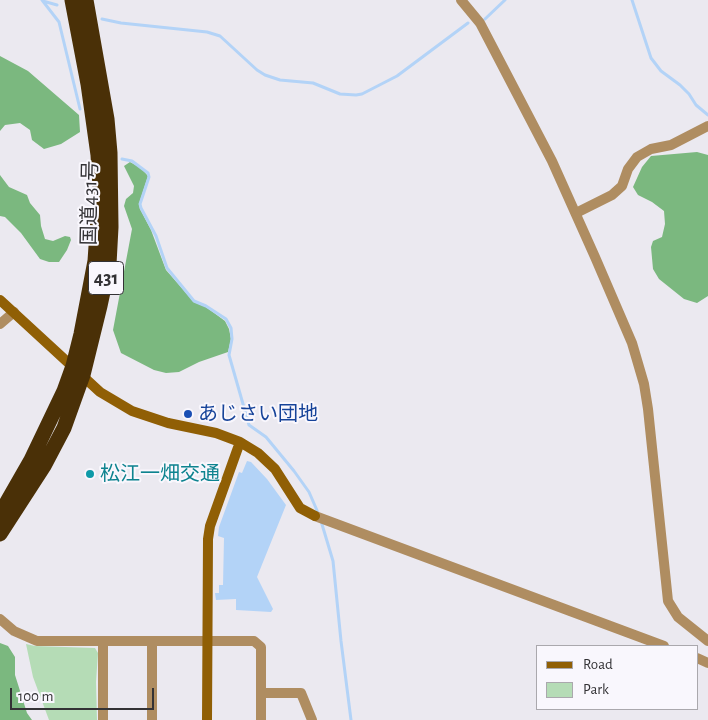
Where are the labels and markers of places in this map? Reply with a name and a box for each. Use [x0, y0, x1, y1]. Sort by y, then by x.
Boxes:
place label: あじさい団地 [198, 402, 318, 426]
marker: あじさい団地 [182, 408, 194, 420]
place label: 松江一畑交通 [100, 462, 220, 486]
marker: 松江一畑交通 [84, 468, 96, 480]

